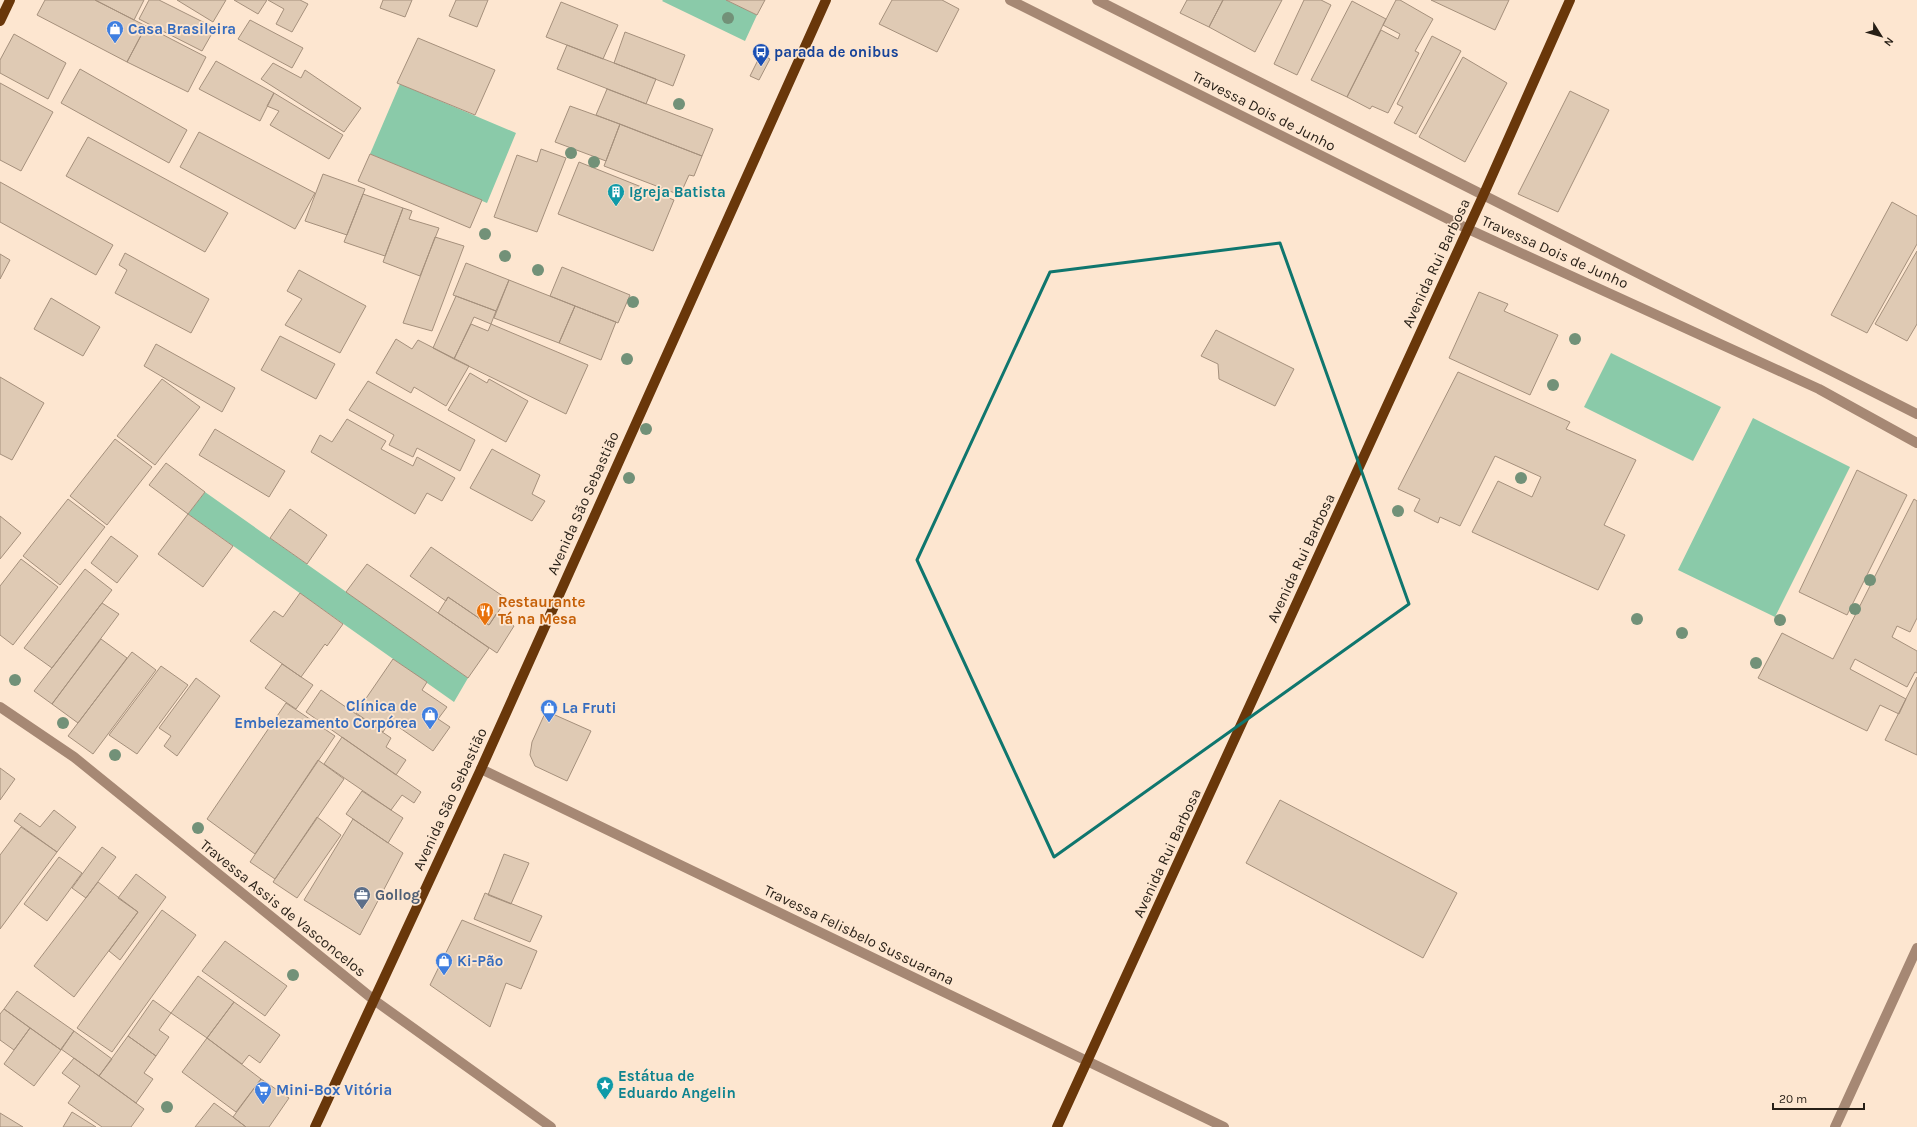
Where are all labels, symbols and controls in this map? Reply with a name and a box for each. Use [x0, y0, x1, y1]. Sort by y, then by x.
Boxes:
north arrow [1861, 16, 1901, 56]
shop icon: Casa Brasileira [105, 19, 125, 44]
place label: Casa Brasileira [128, 20, 236, 38]
text: N [1881, 35, 1896, 49]
bus stop icon: parada de onibus [751, 42, 771, 67]
place label: parada de onibus [774, 43, 899, 61]
street label: Travessa Dois de Junho [1189, 67, 1339, 155]
building icon: Igreja Batista [606, 182, 626, 207]
place label: Igreja Batista [629, 183, 726, 201]
street label: Avenida Rui Barbosa [1398, 196, 1474, 330]
street label: Travessa Dois de Junho [1479, 212, 1631, 292]
street label: Avenida São Sebastião [543, 428, 623, 578]
street label: Avenida Rui Barbosa [1263, 491, 1339, 625]
place label: Restaurante Tá na Mesa [498, 593, 586, 628]
restaurant icon: Restaurante Tá na Mesa [475, 601, 495, 626]
place label: Clínica de Embelezamento Corpórea [234, 697, 417, 732]
shop icon: La Fruti [539, 698, 559, 723]
place label: La Fruti [562, 699, 616, 717]
shop icon: Clínica de Embelezamento Corpórea [420, 705, 440, 730]
street label: Avenida São Sebastião [409, 725, 491, 873]
street label: Avenida Rui Barbosa [1129, 786, 1205, 920]
street label: Travessa Assis de Vasconcelos [196, 835, 370, 981]
street label: Travessa Felisbelo Sussuarana [761, 881, 957, 989]
office icon: Gollog [352, 885, 372, 910]
place label: Gollog [375, 886, 420, 904]
shop icon: Ki-Pão [434, 951, 454, 976]
place label: Ki-Pão [457, 952, 503, 970]
place label: Estátua de Eduardo Angelin [618, 1067, 736, 1102]
place icon: Estátua de Eduardo Angelin [595, 1075, 615, 1100]
supermarket icon: Mini-Box Vitória [253, 1080, 273, 1105]
place label: Mini-Box Vitória [276, 1081, 392, 1099]
scale bar [1773, 1085, 1864, 1111]
text: 20 m [1779, 1092, 1807, 1106]

